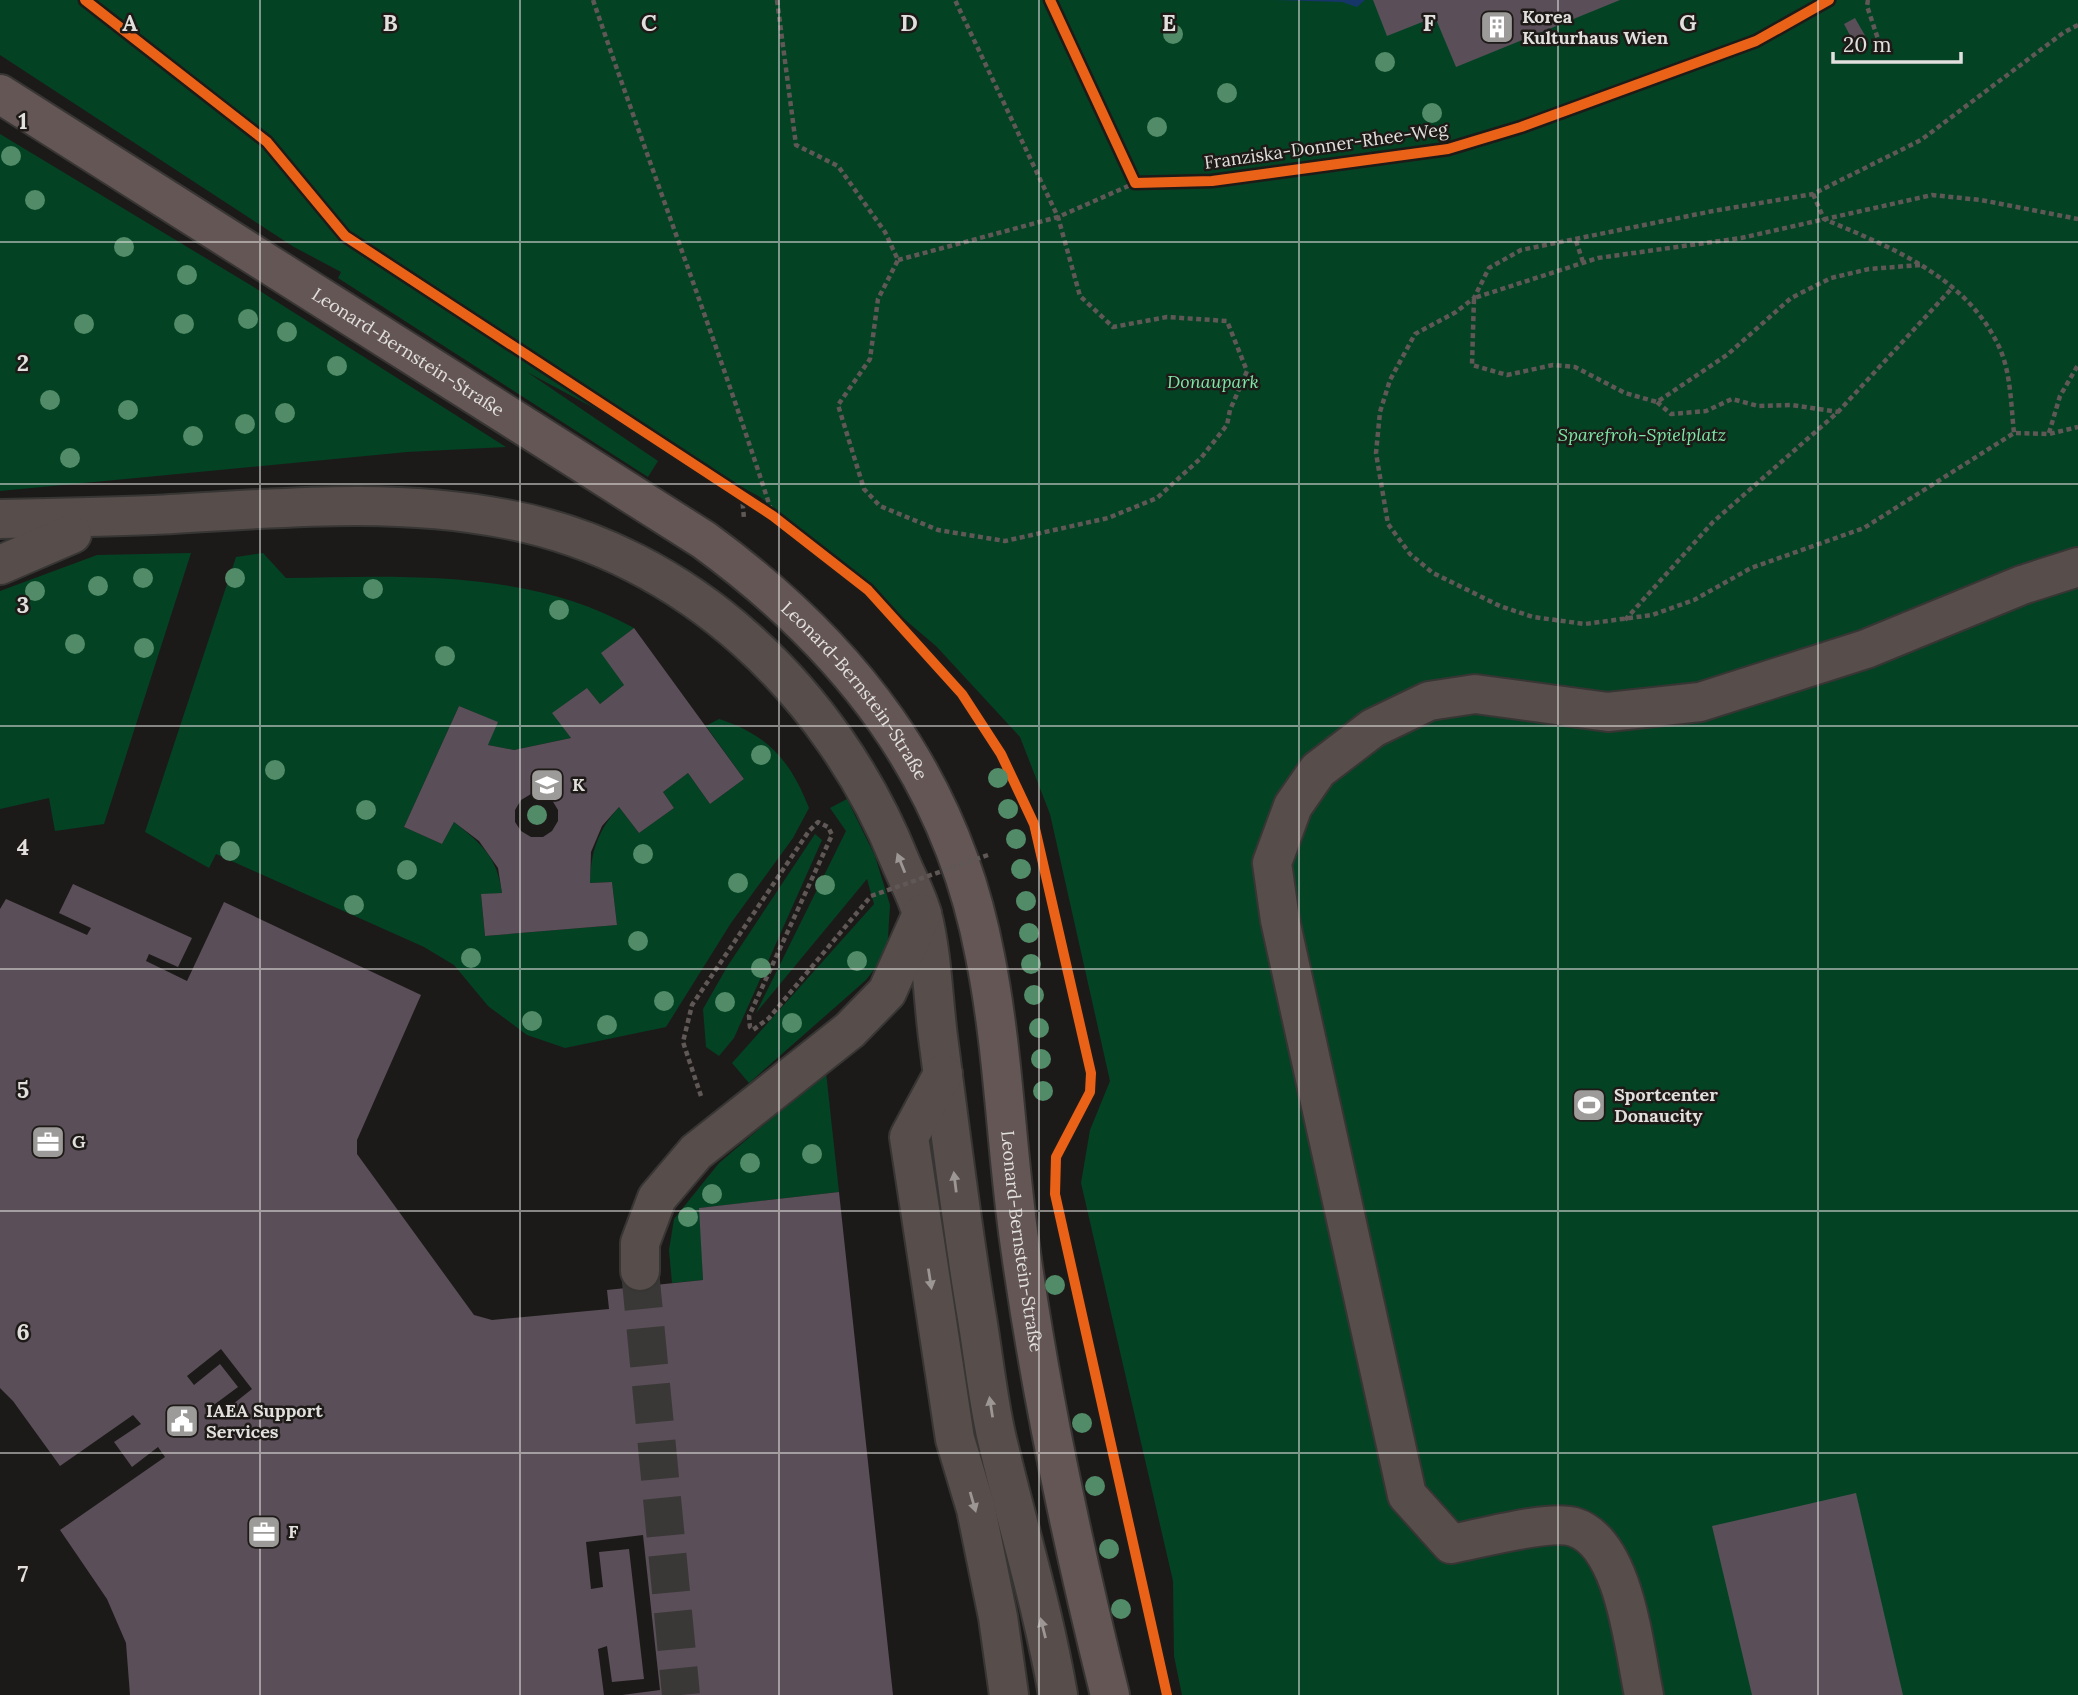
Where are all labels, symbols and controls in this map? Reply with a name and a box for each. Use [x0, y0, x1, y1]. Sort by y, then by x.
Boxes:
place label: Korea Kulturhaus Wien [1522, 5, 1669, 49]
text: A [122, 8, 138, 37]
text: B [382, 8, 398, 37]
text: C [641, 8, 657, 37]
text: D [900, 8, 918, 37]
text: E [1162, 8, 1176, 37]
text: F [1422, 8, 1436, 37]
building icon: Korea Kulturhaus Wien [1478, 8, 1516, 46]
text: G [1679, 8, 1697, 37]
scale bar [1833, 21, 1961, 65]
text: 20 m [1843, 31, 1892, 58]
text: 1 [18, 106, 28, 135]
street label: Franziska-Donner-Rhee-Weg [1203, 117, 1450, 174]
street label: Leonard-Bernstein-Straße [308, 283, 509, 422]
text: 2 [17, 348, 29, 377]
park label: Donaupark [1167, 370, 1259, 393]
park label: Sparefroh-Spielplatz [1558, 423, 1726, 446]
text: 3 [17, 590, 29, 619]
street label: Leonard-Bernstein-Straße [776, 596, 933, 784]
school or university icon: K [528, 766, 566, 804]
place label: K [572, 773, 585, 796]
text: 4 [17, 832, 29, 861]
one-way arrow [895, 853, 907, 873]
text: 5 [17, 1075, 29, 1104]
place label: Sportcenter Donaucity [1614, 1083, 1718, 1127]
sports icon: Sportcenter Donaucity [1570, 1086, 1608, 1124]
office icon: G [29, 1123, 67, 1161]
street label: Leonard-Bernstein-Straße [996, 1129, 1048, 1354]
place label: G [72, 1130, 86, 1153]
one-way arrow [950, 1171, 961, 1193]
one-way arrow [925, 1268, 936, 1290]
text: 6 [16, 1317, 30, 1346]
one-way arrow [986, 1396, 997, 1418]
place label: IAEA Support Services [206, 1399, 323, 1443]
public building icon: IAEA Support Services [163, 1402, 201, 1440]
one-way arrow [969, 1492, 979, 1513]
office icon: F [245, 1513, 283, 1551]
place label: F [288, 1520, 299, 1543]
text: 7 [18, 1559, 29, 1588]
one-way arrow [1038, 1617, 1049, 1639]

